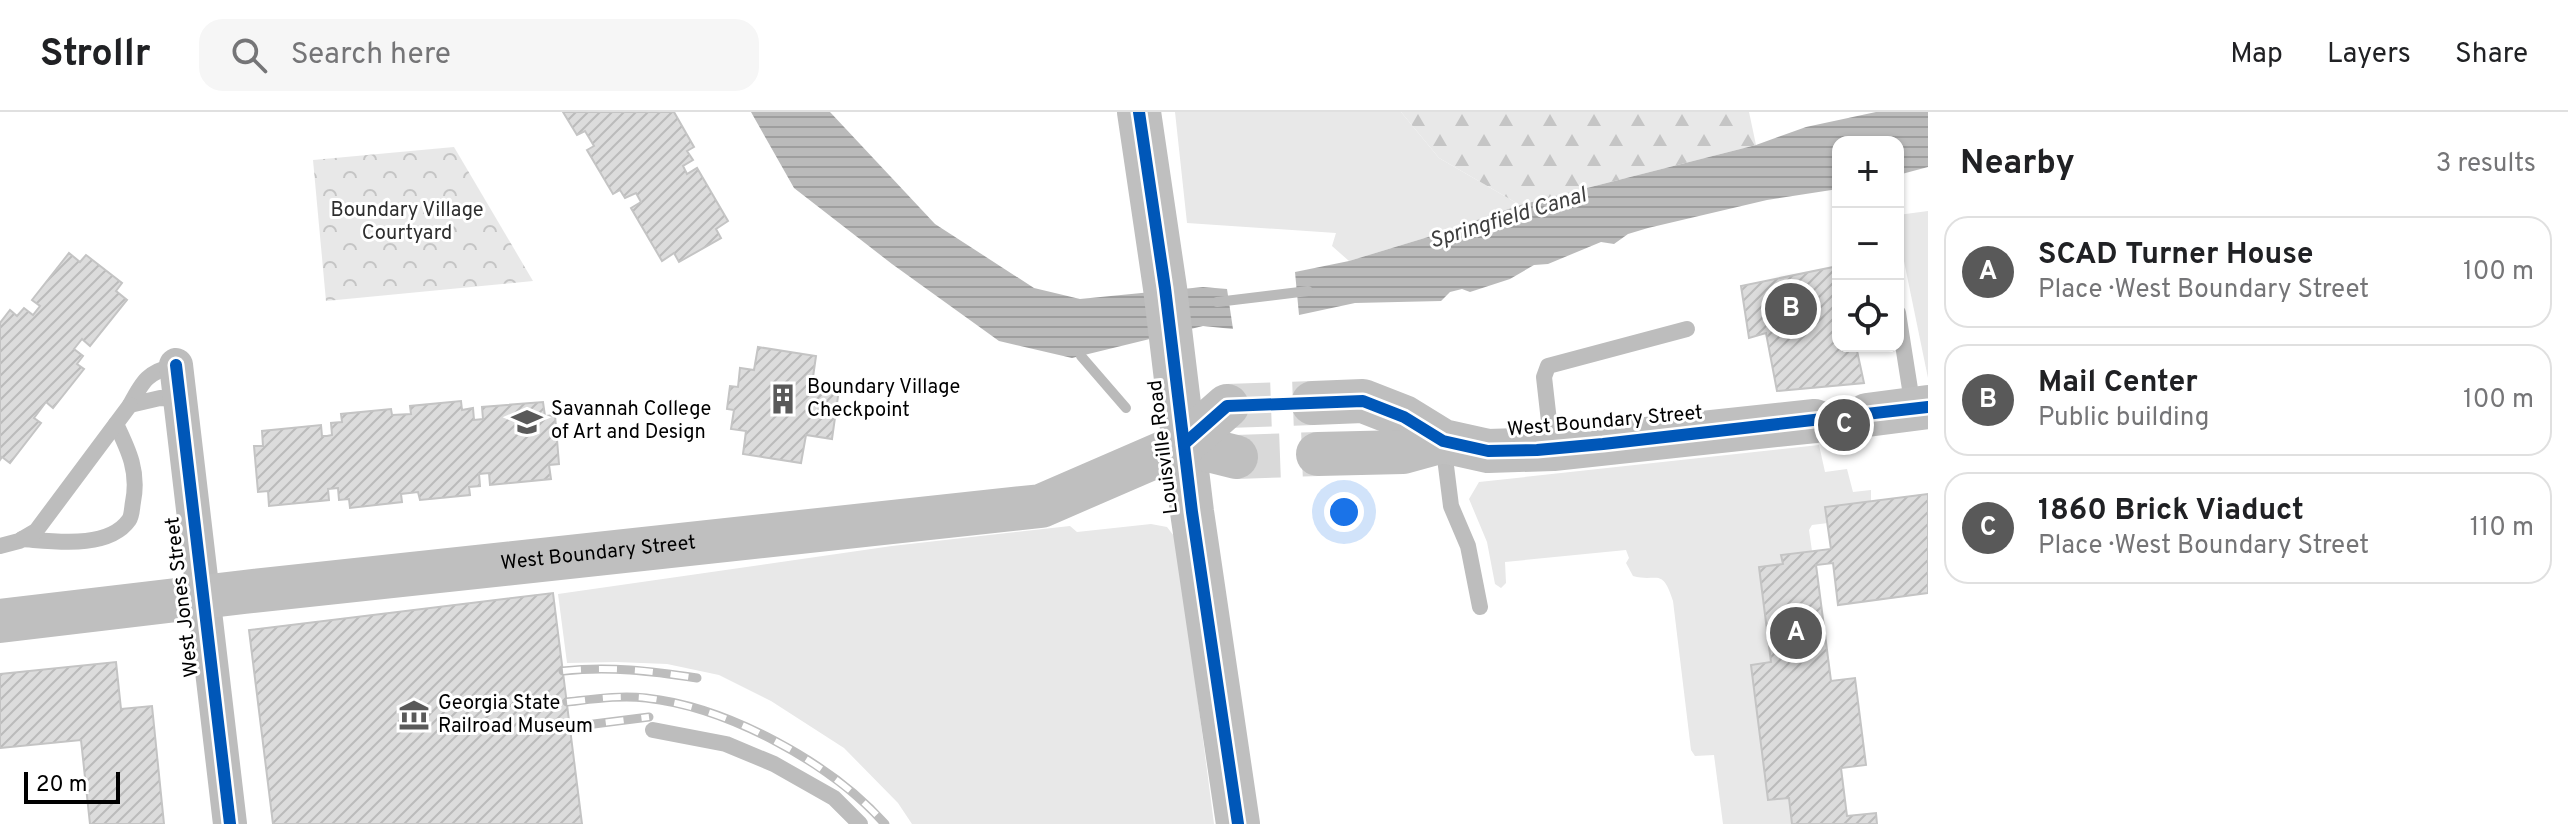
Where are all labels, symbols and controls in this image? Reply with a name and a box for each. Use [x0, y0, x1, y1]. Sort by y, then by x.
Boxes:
search box [199, 19, 759, 91]
text: Strollr [40, 31, 151, 80]
icon: search [227, 33, 271, 77]
text: Search here [291, 37, 451, 74]
text: Map [2230, 37, 2283, 73]
text: Layers [2327, 37, 2411, 73]
text: Share [2455, 37, 2528, 73]
map controls [1832, 136, 1904, 352]
button: + [1832, 136, 1904, 208]
text: Nearby [1960, 143, 2075, 186]
text: 3 results [2436, 148, 2536, 181]
water label: Springfield Canal [1426, 182, 1591, 256]
park label: Boundary Village Courtyard [330, 198, 484, 247]
button: − [1832, 208, 1904, 280]
text: SCAD Turner House [2038, 237, 2313, 274]
text: A [1979, 256, 1997, 289]
text: 100 m [2463, 256, 2534, 289]
text: Place · West Boundary Street [2038, 274, 2369, 307]
pin: B [1765, 279, 1817, 339]
button: locate [1832, 280, 1904, 352]
text: Mail Center [2038, 365, 2198, 402]
place label: Boundary Village Checkpoint [807, 375, 960, 424]
street label: Louisville Road [1143, 378, 1185, 516]
building icon: Boundary Village Checkpoint [766, 382, 800, 416]
text: B [1979, 384, 1997, 417]
text: 100 m [2463, 384, 2534, 417]
pin: C [1818, 395, 1870, 455]
place label: Savannah College of Art and Design [551, 397, 711, 446]
street label: West Boundary Street [1506, 401, 1704, 443]
text: Public building [2038, 402, 2209, 435]
school or university icon: Savannah College of Art and Design [510, 405, 544, 439]
your location [1324, 492, 1364, 532]
text: 1860 Brick Viaduct [2038, 493, 2304, 530]
text: C [1980, 512, 1996, 545]
text: 110 m [2470, 512, 2534, 545]
street label: West Jones Street [160, 515, 206, 679]
street label: West Boundary Street [499, 530, 697, 577]
text: Place · West Boundary Street [2038, 530, 2369, 563]
pin: A [1770, 603, 1822, 663]
place label: Georgia State Railroad Museum [438, 691, 593, 740]
museum icon: Georgia State Railroad Museum [397, 698, 431, 732]
scale bar [24, 768, 120, 804]
text: 20 m [36, 772, 87, 799]

